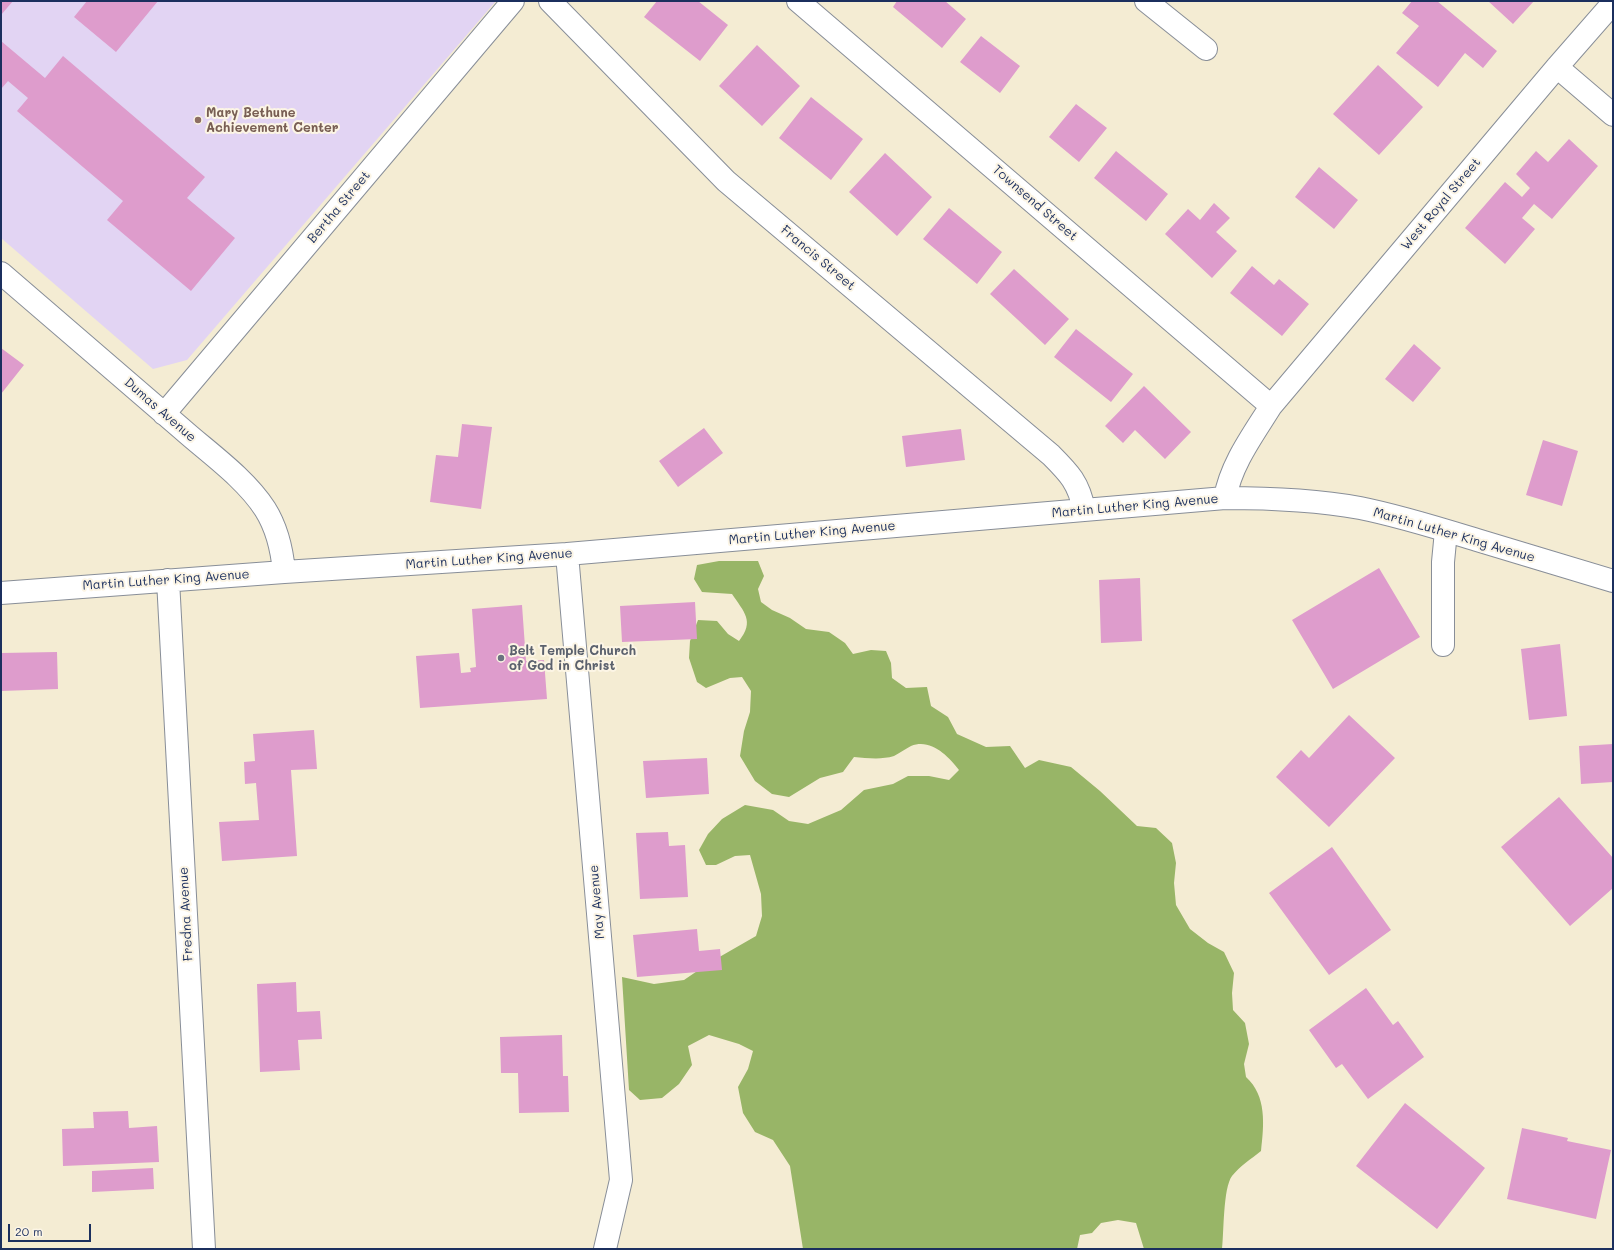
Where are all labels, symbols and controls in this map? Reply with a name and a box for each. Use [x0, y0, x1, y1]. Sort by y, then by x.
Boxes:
place label: Mary Bethune Achievement Center [206, 105, 338, 136]
marker: Mary Bethune Achievement Center [193, 115, 203, 125]
street label: West Royal Street [1398, 155, 1484, 253]
street label: Townsend Street [989, 162, 1081, 244]
street label: Bertha Street [304, 168, 374, 246]
street label: Francis Street [778, 222, 858, 294]
street label: Dumas Avenue [121, 375, 199, 445]
street label: Martin Luther King Avenue [1051, 491, 1219, 521]
street label: Martin Luther King Avenue [1371, 504, 1537, 566]
street label: Martin Luther King Avenue [728, 518, 896, 548]
street label: Martin Luther King Avenue [405, 545, 573, 573]
street label: Martin Luther King Avenue [82, 566, 250, 594]
place label: Belt Temple Church of God in Christ [509, 643, 636, 674]
marker: Belt Temple Church of God in Christ [496, 653, 506, 663]
street label: May Avenue [586, 864, 608, 940]
street label: Fredna Avenue [176, 866, 196, 962]
scale bar [10, 1216, 93, 1242]
text: 20 m [15, 1223, 43, 1239]

